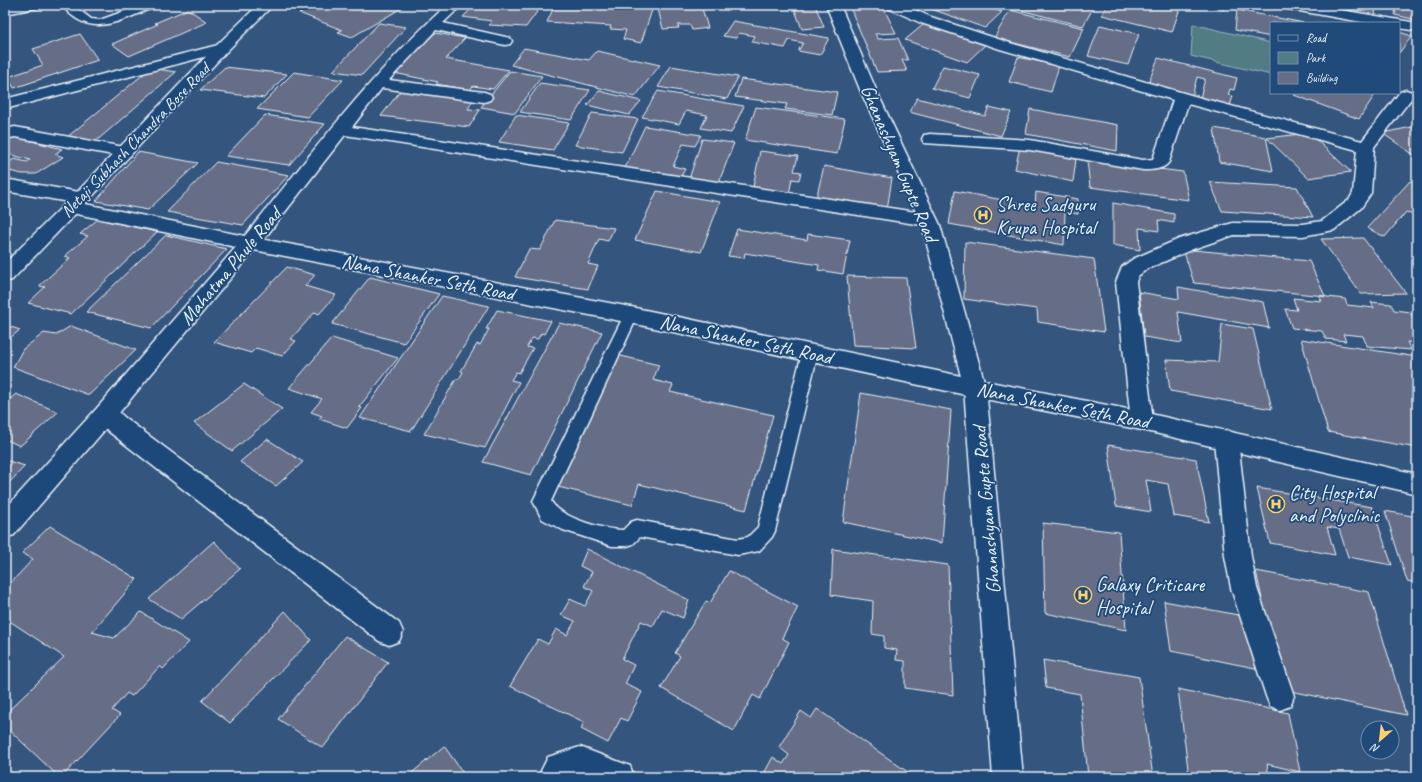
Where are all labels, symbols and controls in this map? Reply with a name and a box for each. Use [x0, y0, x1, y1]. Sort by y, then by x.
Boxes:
legend [1270, 22, 1400, 94]
text: Road [1306, 30, 1328, 46]
text: Park [1306, 50, 1327, 66]
street label: Netaji Subhash Chandra Bose Road [56, 57, 216, 222]
text: Building [1306, 70, 1338, 86]
street label: Ghanashyam Gupte Road [855, 81, 945, 248]
place label: Shree Sadguru Krupa Hospital [996, 192, 1099, 240]
street label: Mahatma Phule Road [174, 200, 289, 330]
hospital icon: Shree Sadguru Krupa Hospital [973, 205, 993, 225]
street label: Nana Shanker Seth Road [340, 249, 519, 307]
street label: Nana Shanker Seth Road [658, 309, 837, 371]
street label: Nana Shanker Seth Road [975, 377, 1154, 435]
street label: Ghanashyam Gupte Road [966, 422, 1006, 595]
place label: City Hospital and Polyclinic [1289, 480, 1380, 528]
hospital icon: City Hospital and Polyclinic [1266, 494, 1286, 514]
place label: Galaxy Criticare Hospital [1096, 572, 1206, 620]
hospital icon: Galaxy Criticare Hospital [1073, 585, 1093, 605]
north arrow [1360, 720, 1400, 760]
text: N [1367, 740, 1382, 757]

